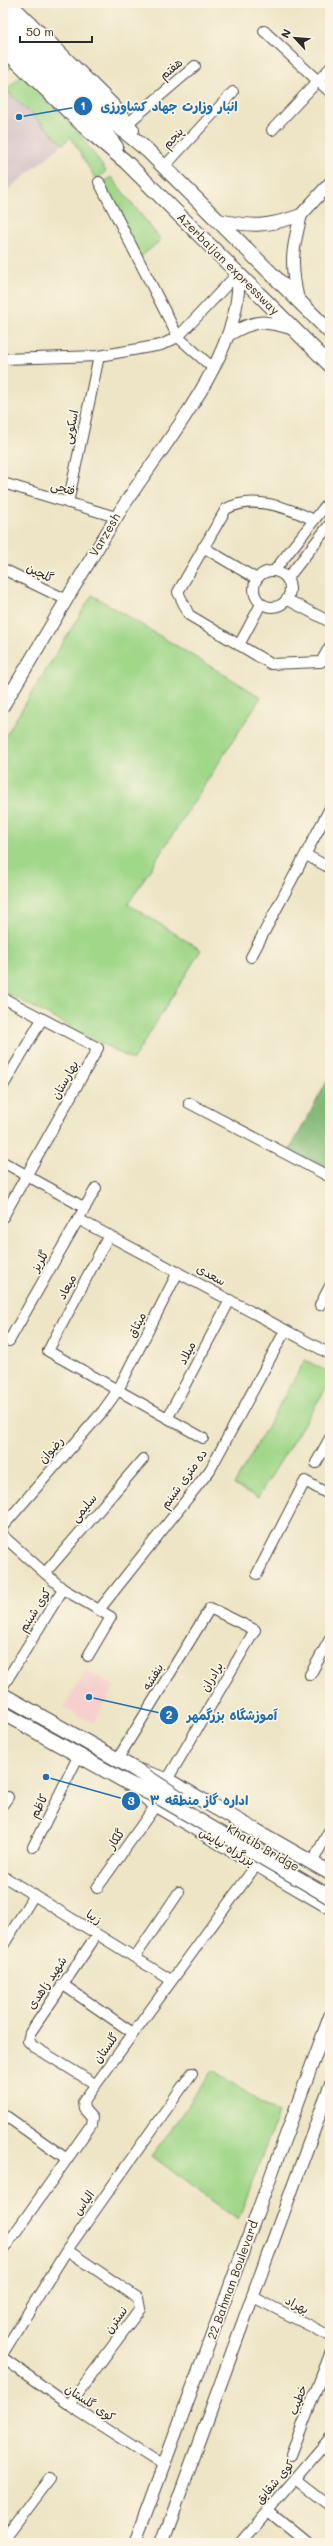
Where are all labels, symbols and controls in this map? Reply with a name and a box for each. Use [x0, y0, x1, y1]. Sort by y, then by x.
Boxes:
scale bar [20, 18, 92, 44]
north arrow [275, 18, 315, 58]
text: 50 m [26, 23, 54, 39]
text: N [277, 26, 294, 40]
street label: هفتم [155, 54, 187, 84]
callout: انبار وزارت جهاد کشاورزی [73, 94, 246, 119]
text: 1 [80, 97, 86, 113]
text: انبار وزارت جهاد کشاورزی [101, 97, 237, 115]
street label: پنجم [158, 123, 188, 153]
street label: Azerbaijan expressway [174, 209, 283, 318]
street label: اسکویی [59, 408, 82, 446]
street label: فتحی [49, 476, 77, 499]
street label: Varzesh [85, 510, 123, 559]
street label: گلچین [24, 559, 57, 586]
street label: بهارستان [47, 1057, 82, 1102]
street label: گلریز [26, 1247, 52, 1275]
street label: سعدی [194, 1260, 229, 1289]
street label: میعاد [53, 1271, 79, 1302]
street label: میثاق [123, 1309, 149, 1340]
street label: میلاد [173, 1338, 199, 1367]
street label: رضوان [34, 1432, 66, 1466]
street label: ده متری شبنم [156, 1445, 212, 1513]
street label: سلیمی [67, 1490, 101, 1526]
street label: کوی شبنم [14, 1584, 56, 1636]
street label: برادران [196, 1659, 227, 1695]
street label: بنفشه [138, 1660, 167, 1693]
callout: آموزشگاه بزرگمهر [159, 1703, 285, 1728]
text: 2 [166, 1706, 173, 1722]
text: آموزشگاه بزرگمهر [185, 1706, 278, 1724]
callout: اداره گاز منطقه ۳ [121, 1788, 256, 1813]
street label: کاظم [25, 1791, 53, 1821]
text: اداره گاز منطقه ۳ [150, 1791, 248, 1808]
text: 3 [127, 1792, 135, 1808]
street label: Khatib Bridge [224, 1820, 303, 1874]
street label: بزرگراه نیایش [196, 1823, 258, 1870]
street label: گلکار [102, 1825, 128, 1852]
street label: زیبا [83, 1905, 105, 1928]
street label: شهید زاهدی [23, 1953, 70, 2012]
street label: گلستان [89, 2029, 122, 2066]
street label: الیاس [69, 2187, 97, 2218]
street label: 22 Bahman Boulevard [203, 2218, 261, 2341]
street label: بهراد [282, 2291, 312, 2318]
street label: نسترن [100, 2303, 130, 2336]
street label: کوی گلستان [62, 2380, 119, 2424]
street label: خطیب [284, 2382, 311, 2417]
street label: کوی شقایق [251, 2456, 297, 2507]

